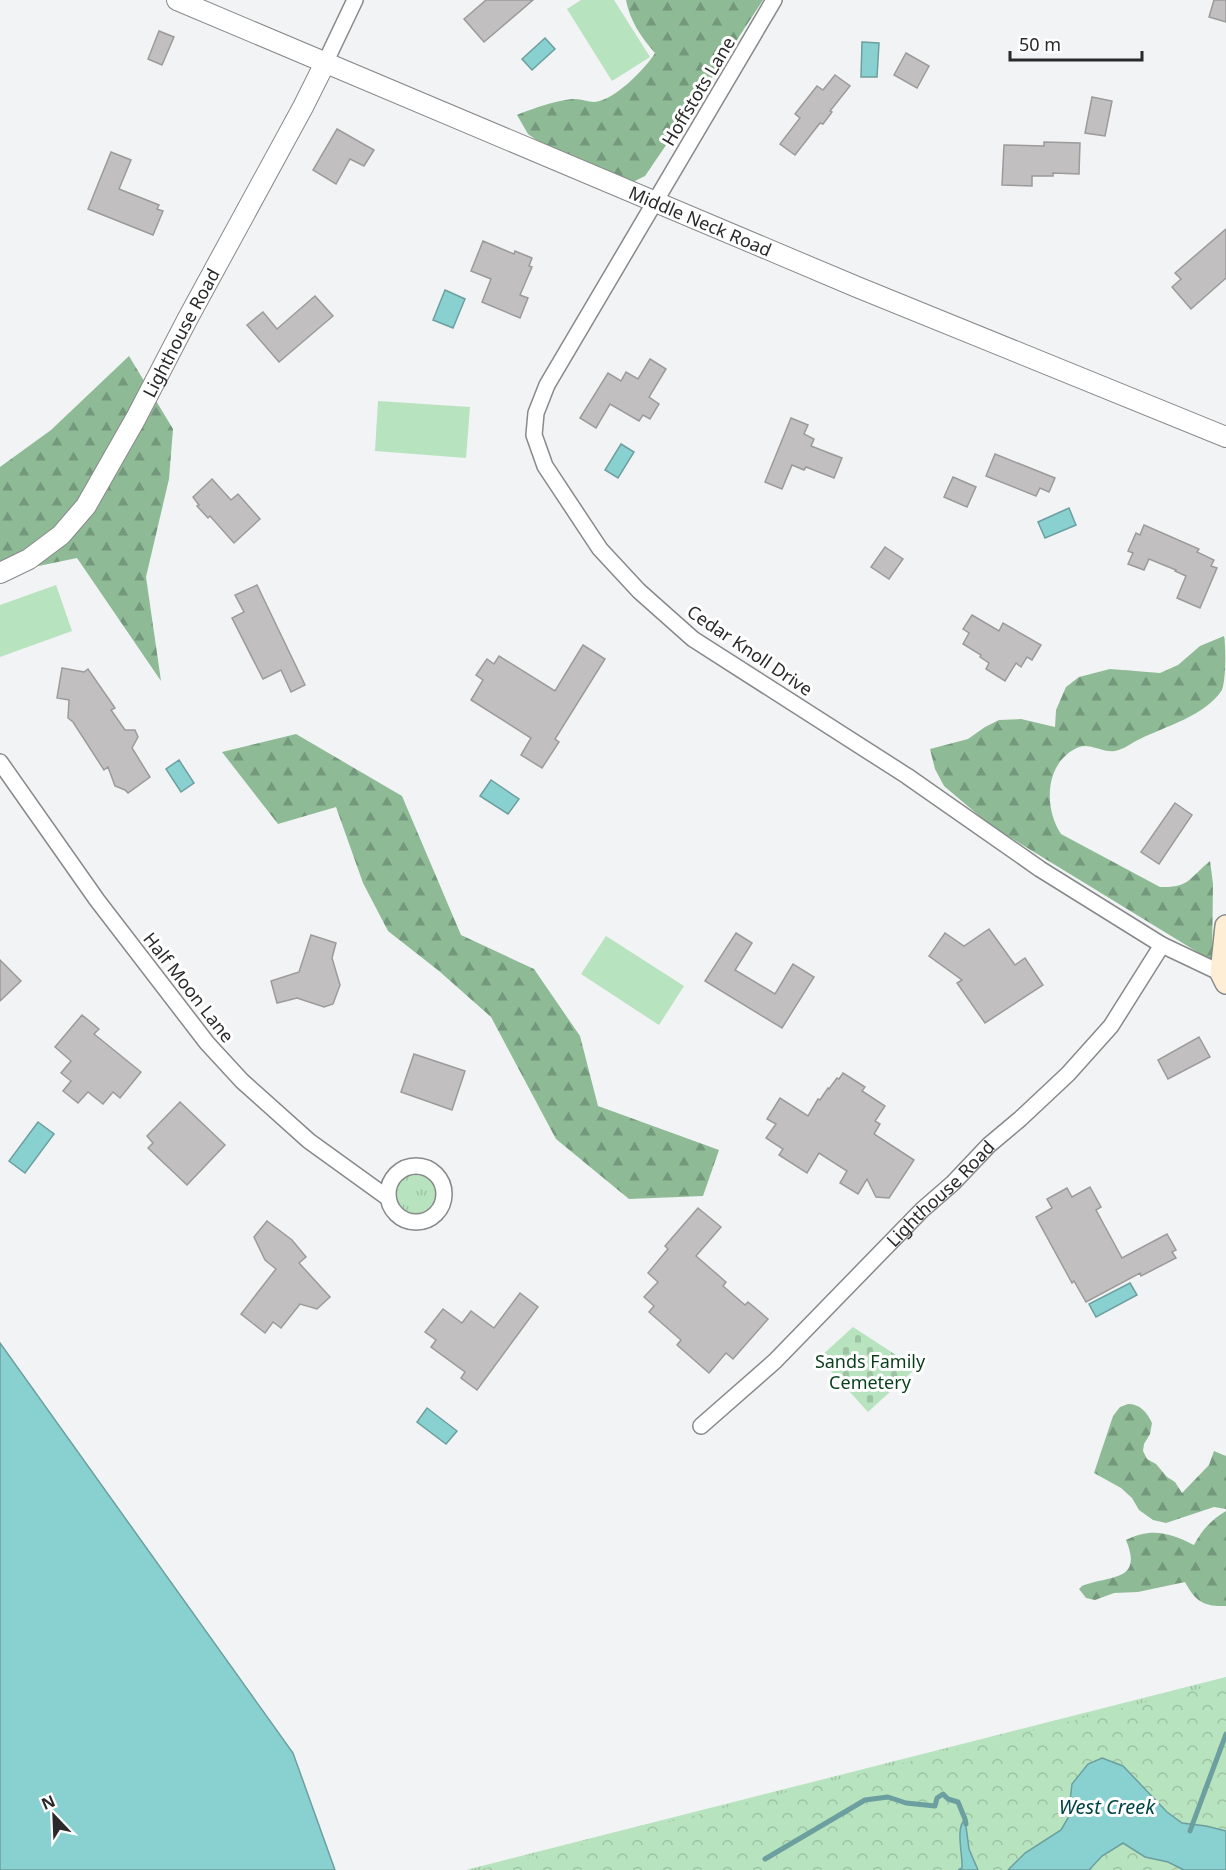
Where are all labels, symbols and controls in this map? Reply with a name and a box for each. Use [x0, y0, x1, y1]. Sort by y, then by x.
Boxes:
scale bar [1010, 24, 1142, 62]
street label: Hoffstots Lane [656, 32, 740, 150]
text: 50 m [1019, 32, 1061, 56]
street label: Middle Neck Road [625, 180, 775, 262]
street label: Lighthouse Road [137, 264, 225, 401]
street label: Cedar Knoll Drive [683, 599, 817, 701]
street label: Half Moon Lane [138, 927, 240, 1047]
street label: Lighthouse Road [881, 1135, 1000, 1252]
park label: Sands Family Cemetery [815, 1349, 926, 1394]
north arrow [24, 1786, 84, 1846]
text: N [38, 1790, 58, 1815]
water label: West Creek [1059, 1793, 1156, 1820]

